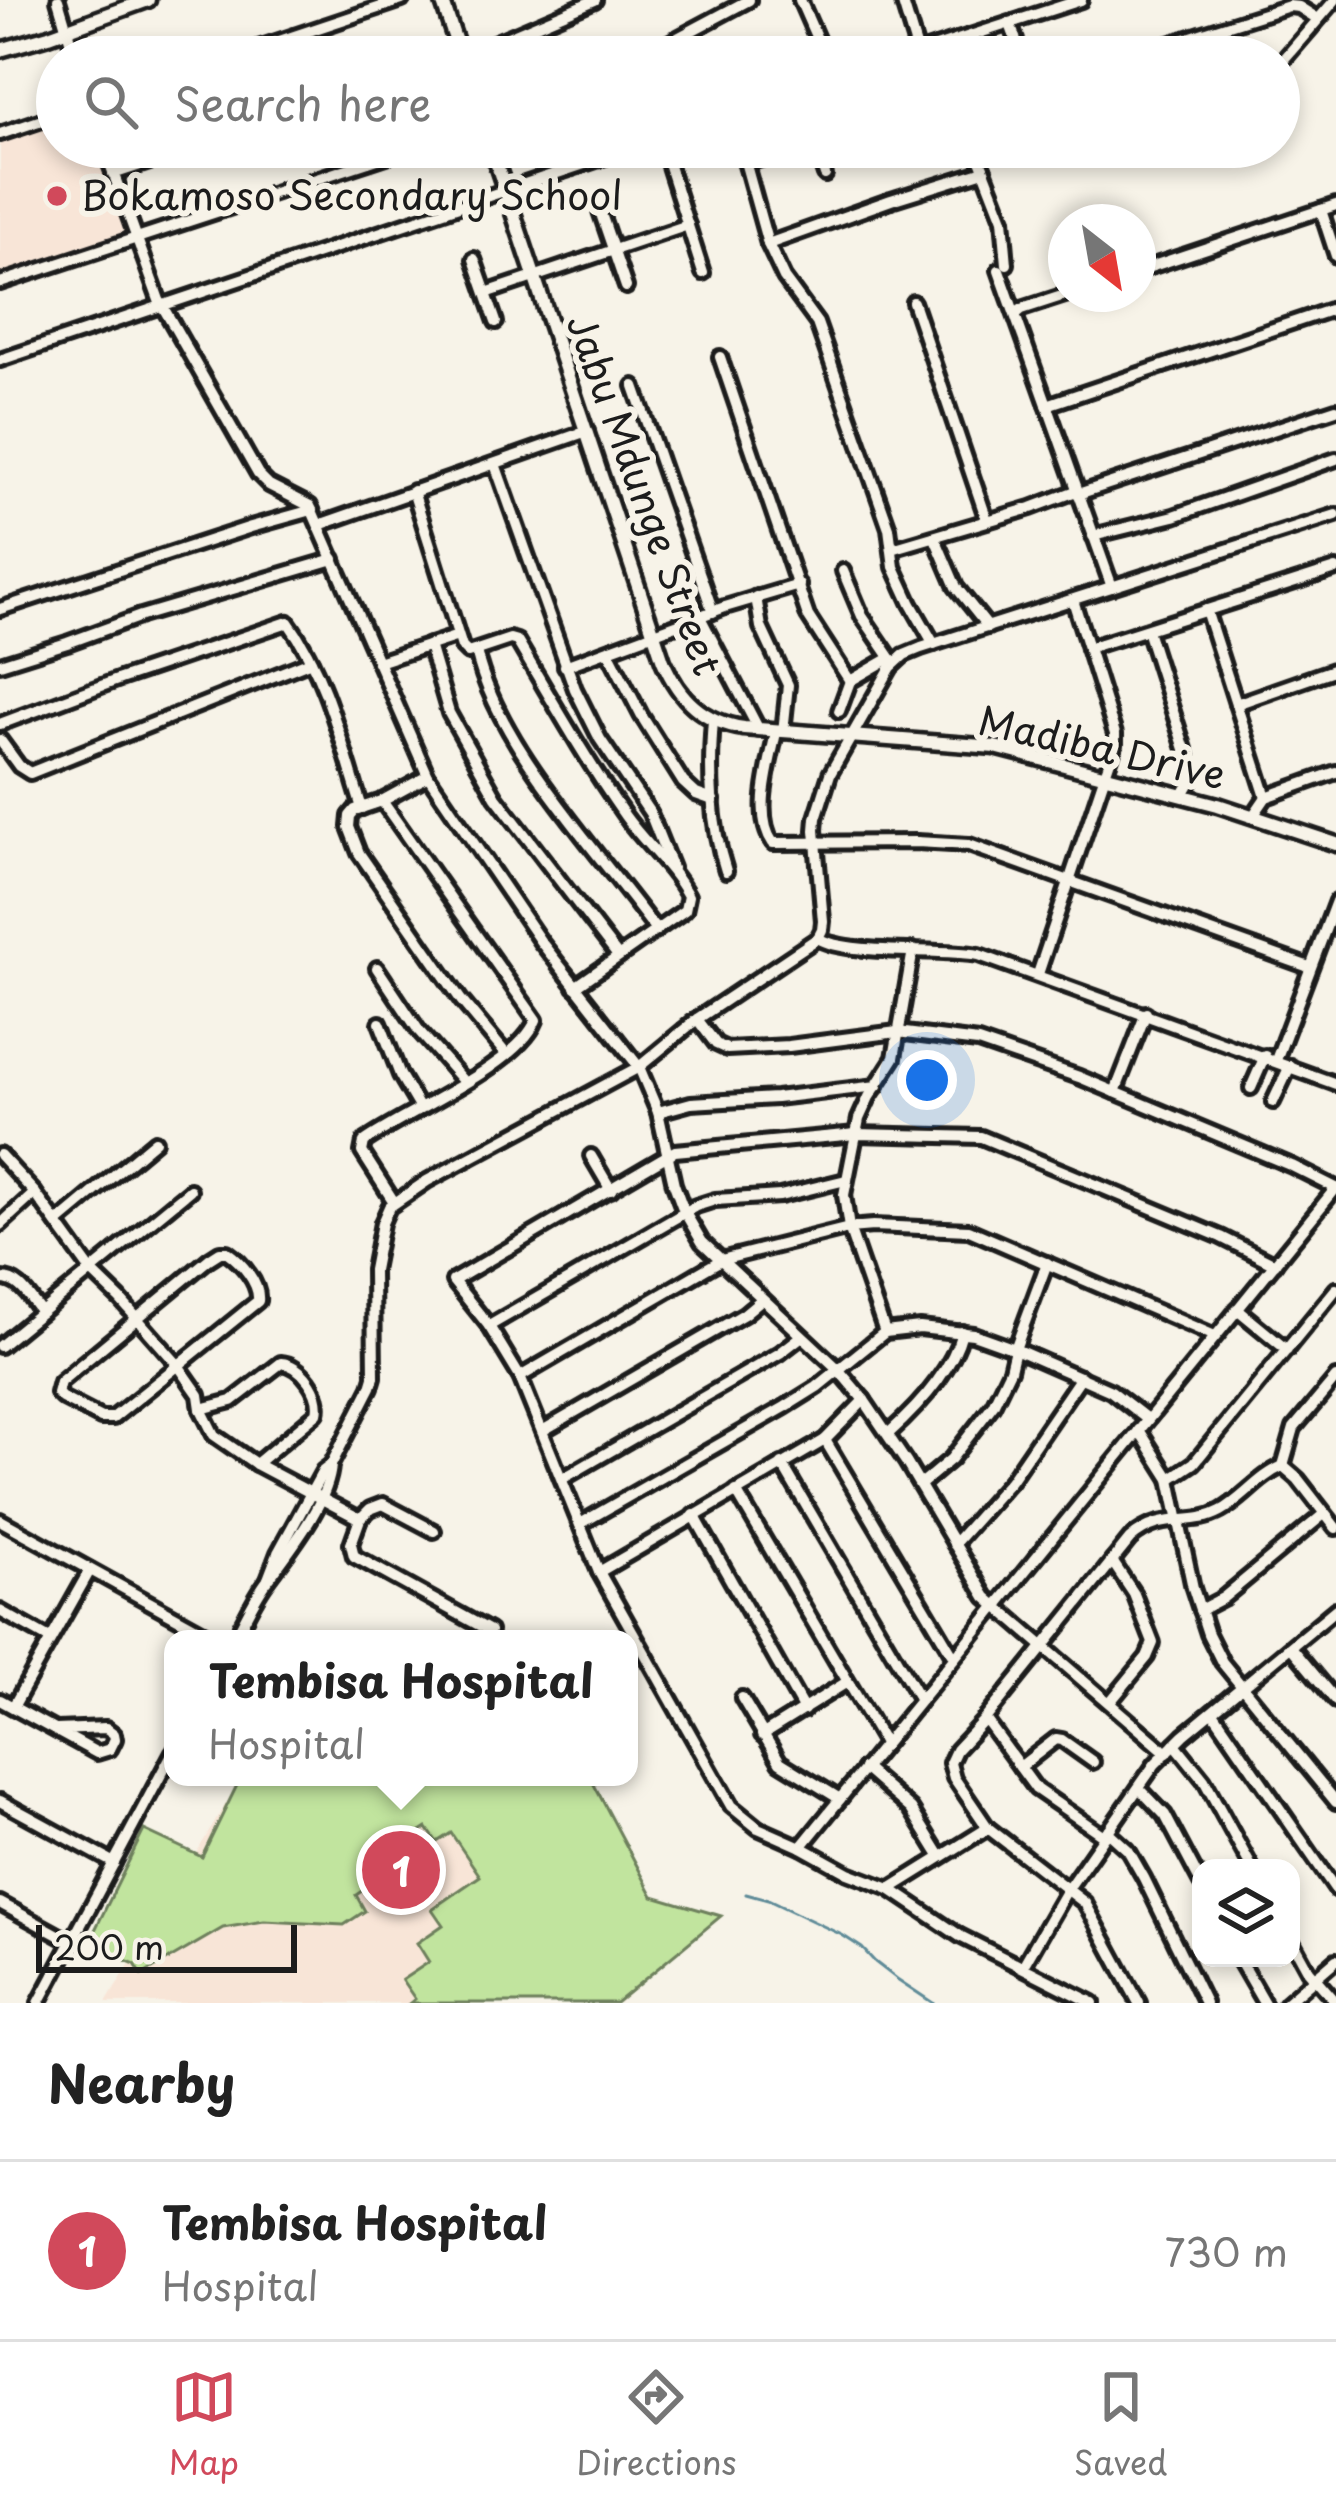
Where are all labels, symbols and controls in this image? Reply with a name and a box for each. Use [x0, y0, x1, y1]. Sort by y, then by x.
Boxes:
search box [36, 36, 1300, 168]
text: Search here [174, 68, 431, 136]
icon: search [78, 69, 144, 135]
place label: Bokamoso Secondary School [81, 164, 623, 223]
marker: Bokamoso Secondary School [44, 183, 70, 209]
north arrow [1048, 204, 1156, 312]
street label: Jabu Mdunge Street [554, 305, 739, 683]
street label: Madiba Drive [973, 689, 1232, 803]
your location [897, 1050, 957, 1110]
popup [164, 1630, 638, 1786]
text: Tembisa Hospital [208, 1645, 594, 1713]
text: Hospital [208, 1713, 365, 1772]
pin: 1 [362, 1825, 440, 1915]
map controls [1192, 1859, 1300, 1967]
button: layers [1192, 1859, 1300, 1967]
scale bar [36, 1919, 297, 1972]
text: 200 m [54, 1921, 164, 1971]
text: Nearby [48, 2043, 235, 2120]
text: Tembisa Hospital [162, 2187, 547, 2255]
text: 1 [78, 2221, 96, 2280]
text: 730 m [1165, 2221, 1288, 2280]
text: Hospital [162, 2255, 319, 2314]
tab: Map [169, 2364, 239, 2486]
tab: Directions [576, 2364, 737, 2486]
tab: Saved [1074, 2364, 1167, 2486]

